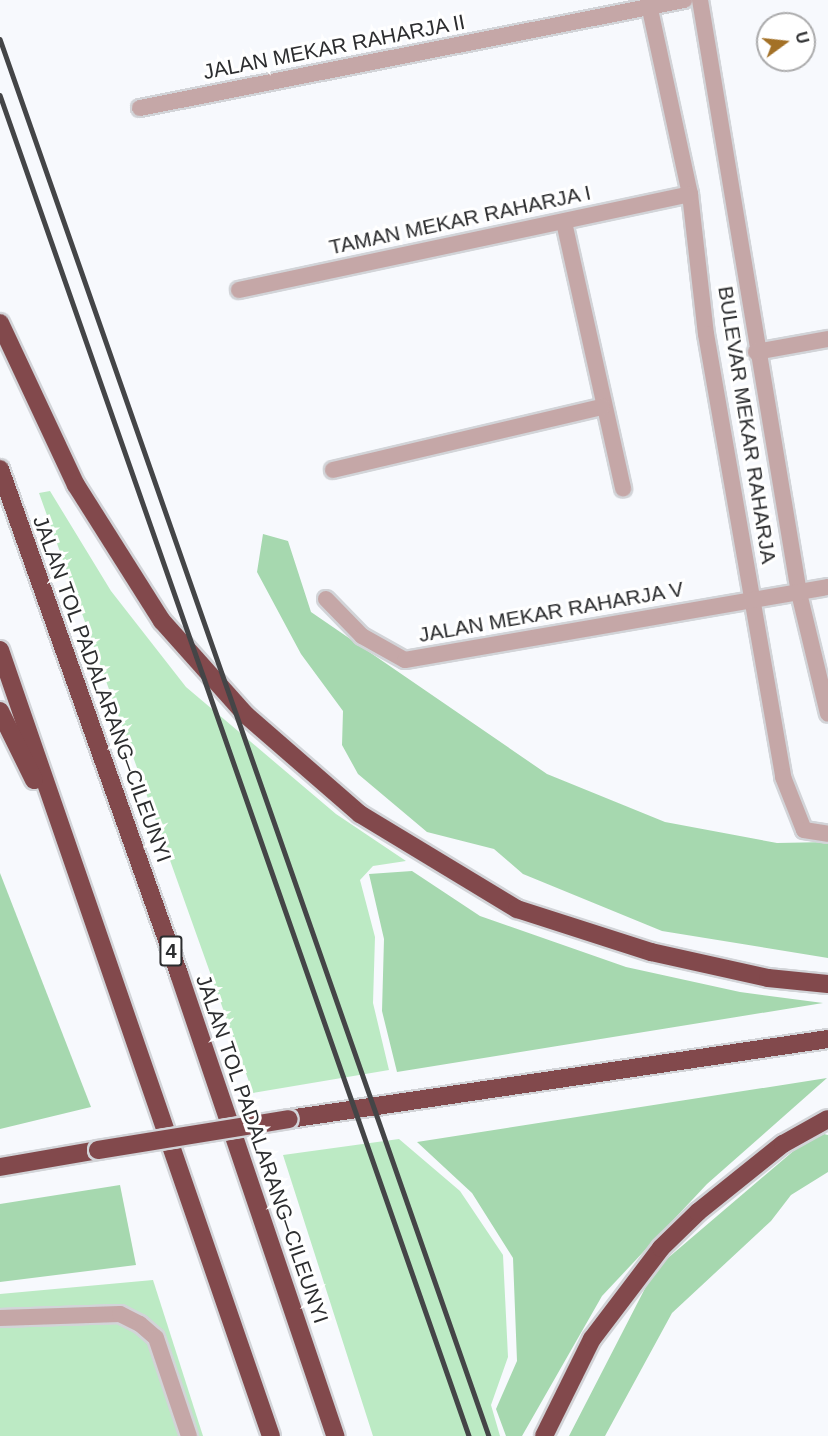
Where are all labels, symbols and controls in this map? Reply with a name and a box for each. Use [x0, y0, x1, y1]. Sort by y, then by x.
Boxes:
street label: JALAN MEKAR RAHARJA II [200, 9, 468, 85]
north arrow [756, 12, 816, 72]
text: U [792, 30, 812, 46]
street label: TAMAN MEKAR RAHARJA I [326, 180, 594, 260]
street label: BULEVAR MEKAR RAHARJA [713, 284, 781, 566]
street label: JALAN TOL PADALARANG–CILEUNYI [27, 512, 177, 866]
street label: JALAN MEKAR RAHARJA V [416, 576, 686, 648]
road number: 4 [159, 934, 183, 968]
street label: JALAN TOL PADALARANG–CILEUNYI [190, 971, 334, 1327]

